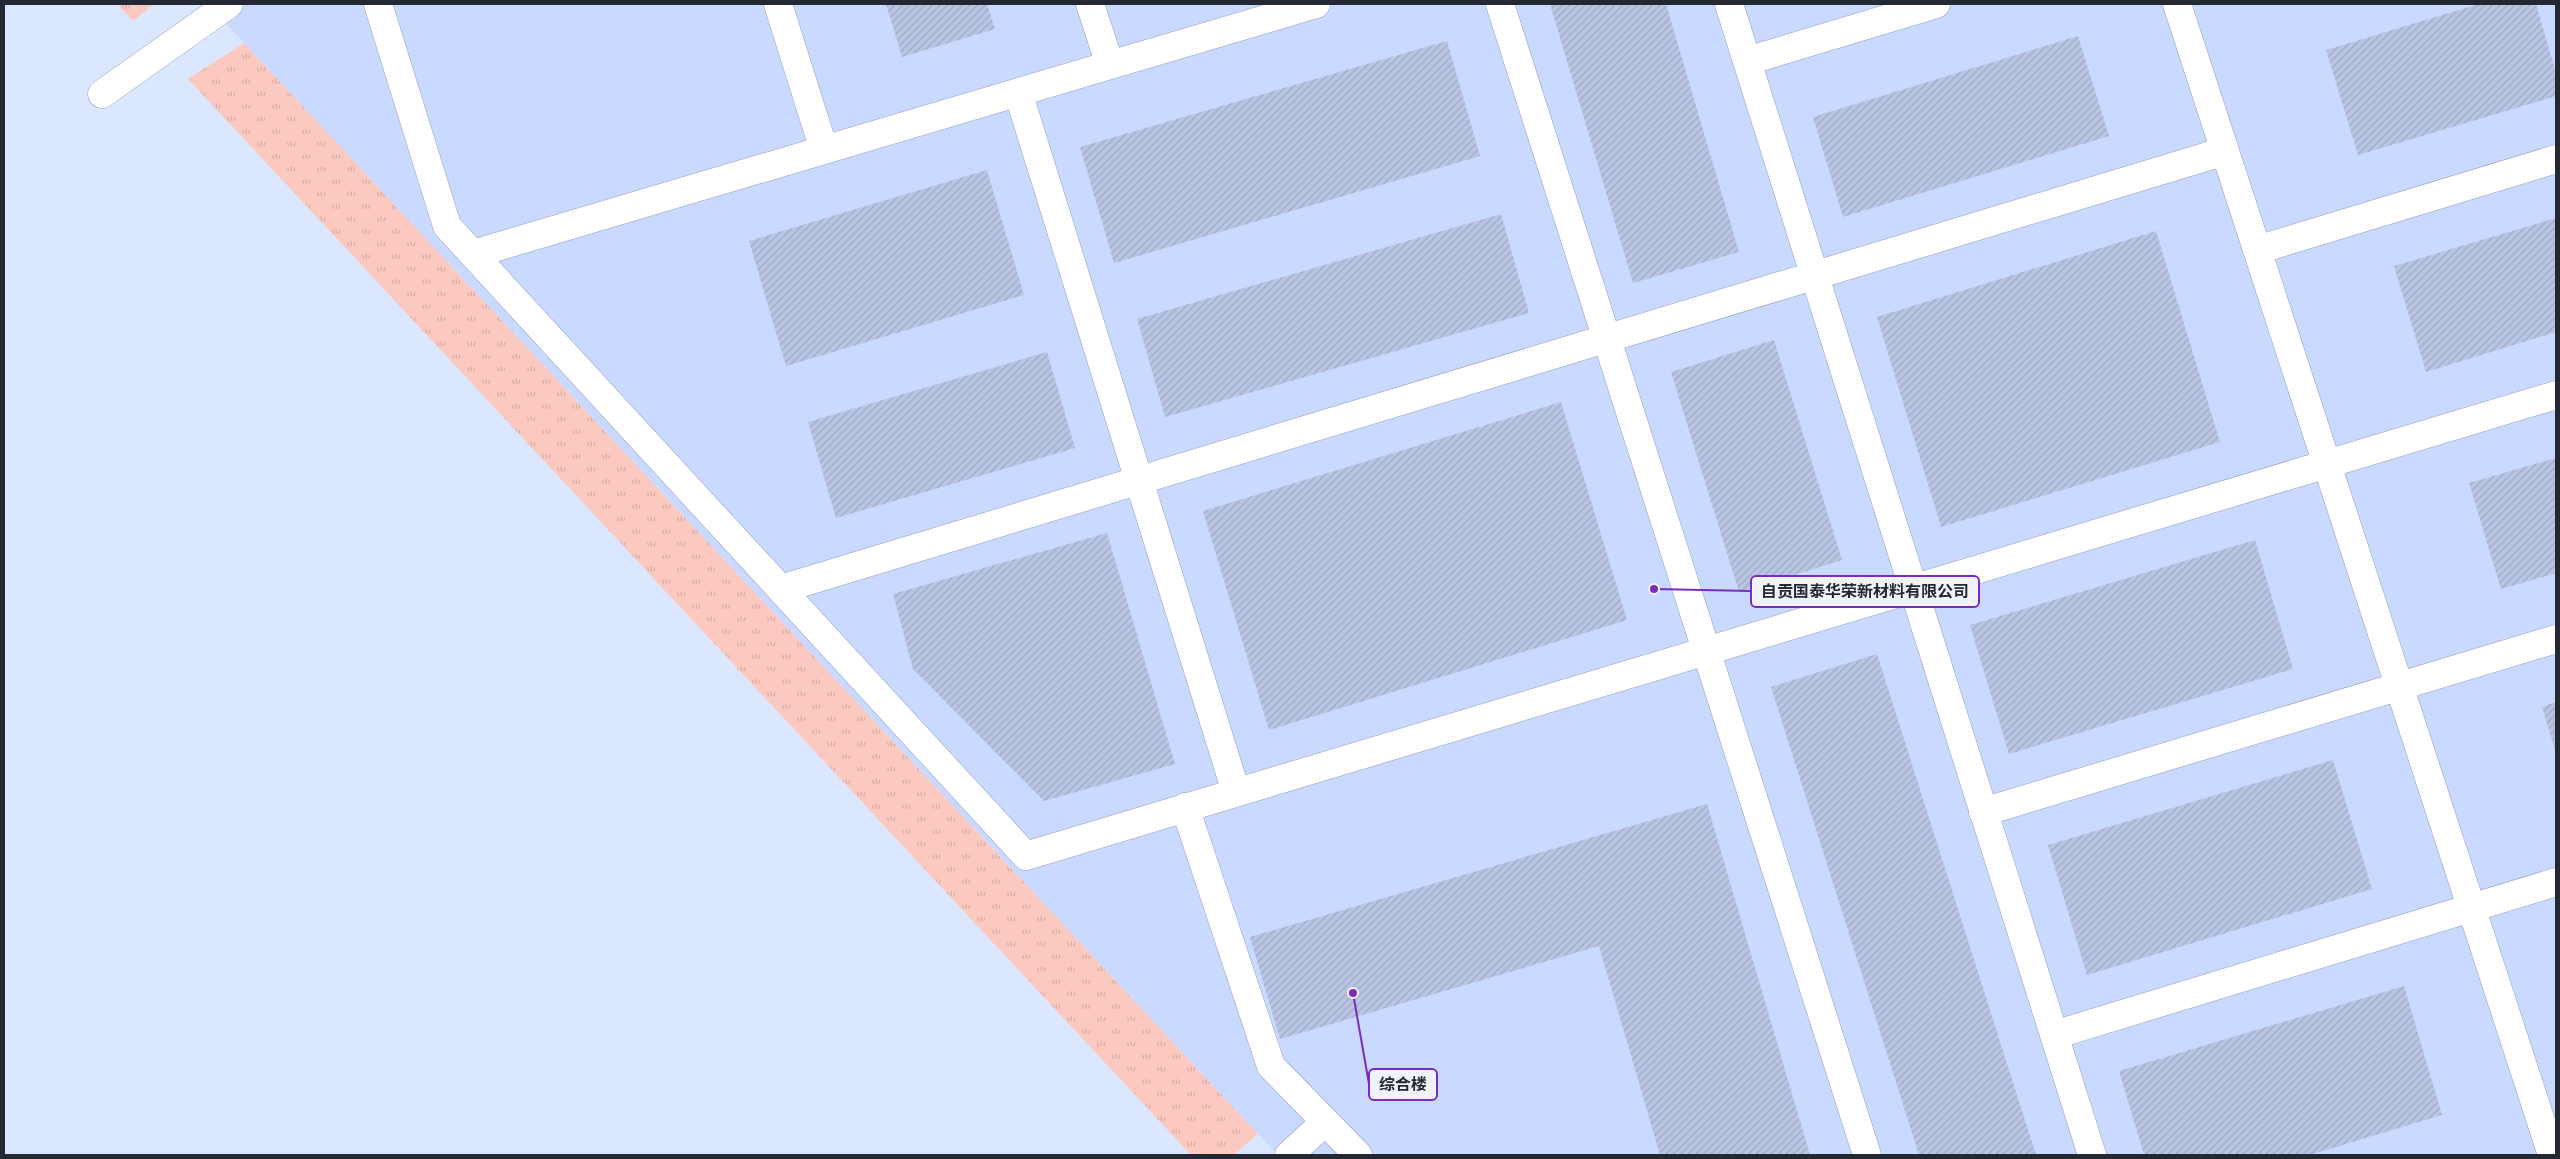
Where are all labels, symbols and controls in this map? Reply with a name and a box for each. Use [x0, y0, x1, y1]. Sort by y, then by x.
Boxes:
callout: 自贡国泰华荣新材料有限公司 [1751, 576, 1979, 607]
text: 自贡国泰华荣新材料有限公司 [1761, 582, 1969, 601]
callout: 综合楼 [1369, 1069, 1437, 1100]
text: 综合楼 [1379, 1075, 1427, 1094]

